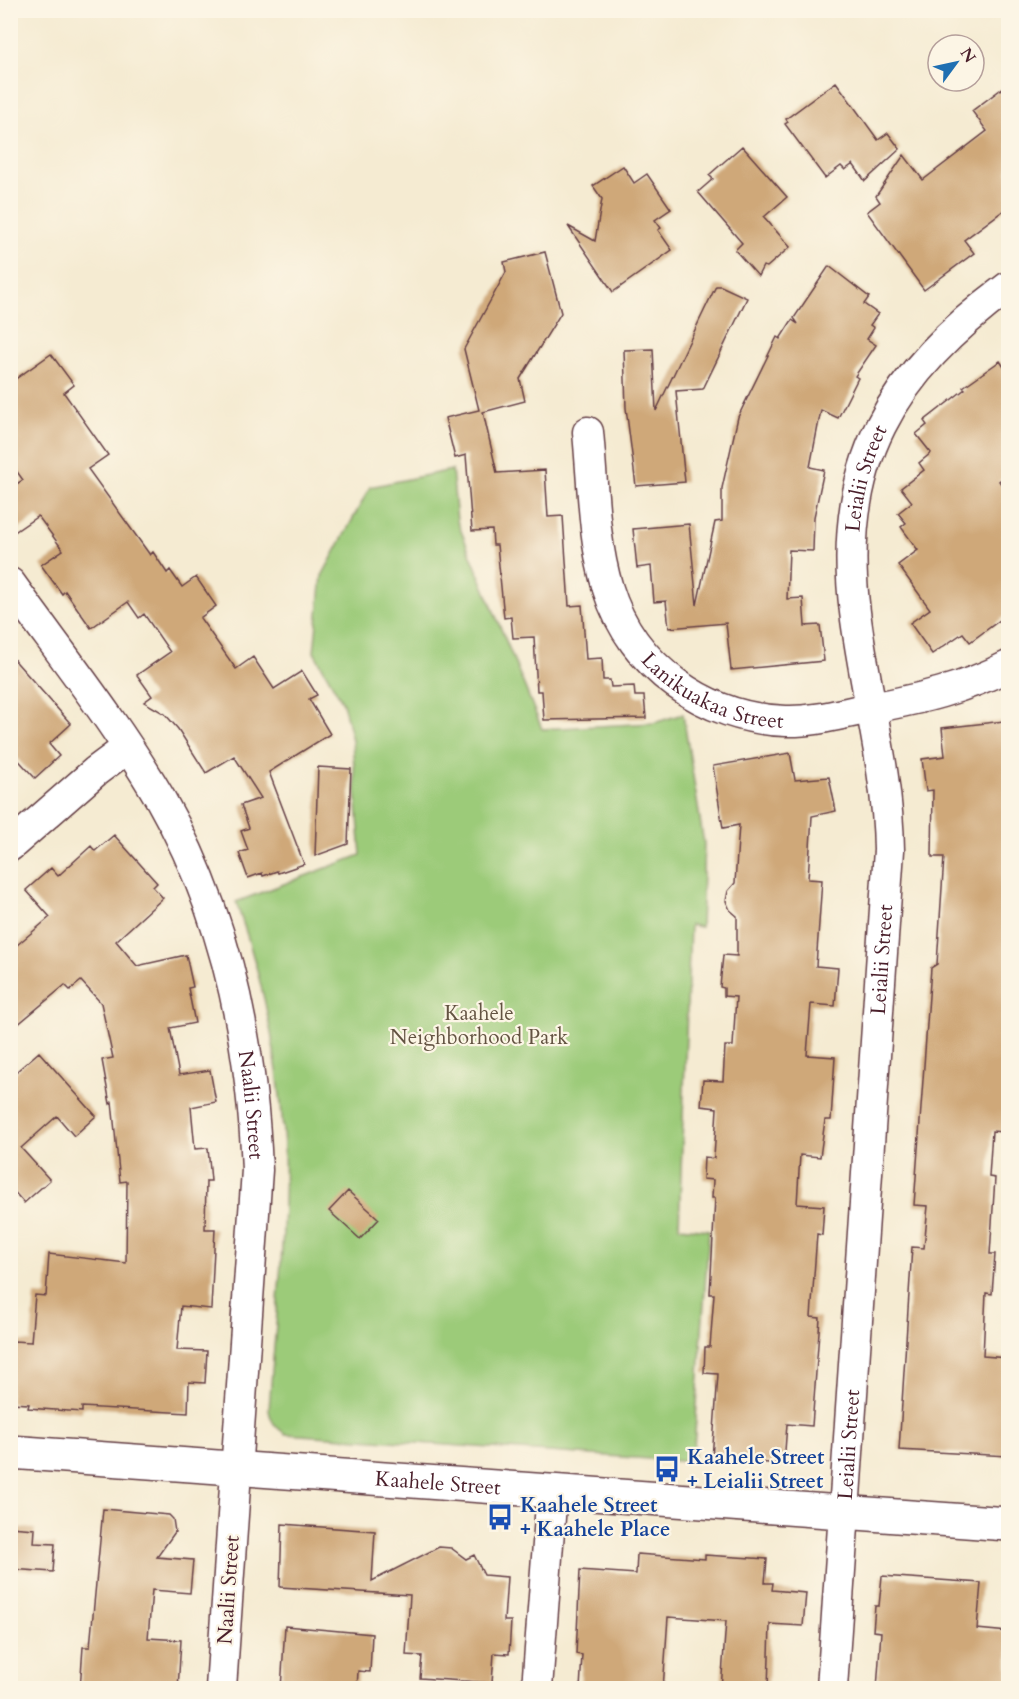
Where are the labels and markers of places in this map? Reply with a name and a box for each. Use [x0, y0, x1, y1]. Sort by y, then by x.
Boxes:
place label: Kaahele Street + Leialii Street [687, 1443, 825, 1496]
bus stop icon: Kaahele Street + Leialii Street [652, 1454, 682, 1484]
place label: Kaahele Street + Kaahele Place [520, 1491, 670, 1544]
bus stop icon: Kaahele Street + Kaahele Place [485, 1502, 515, 1532]

